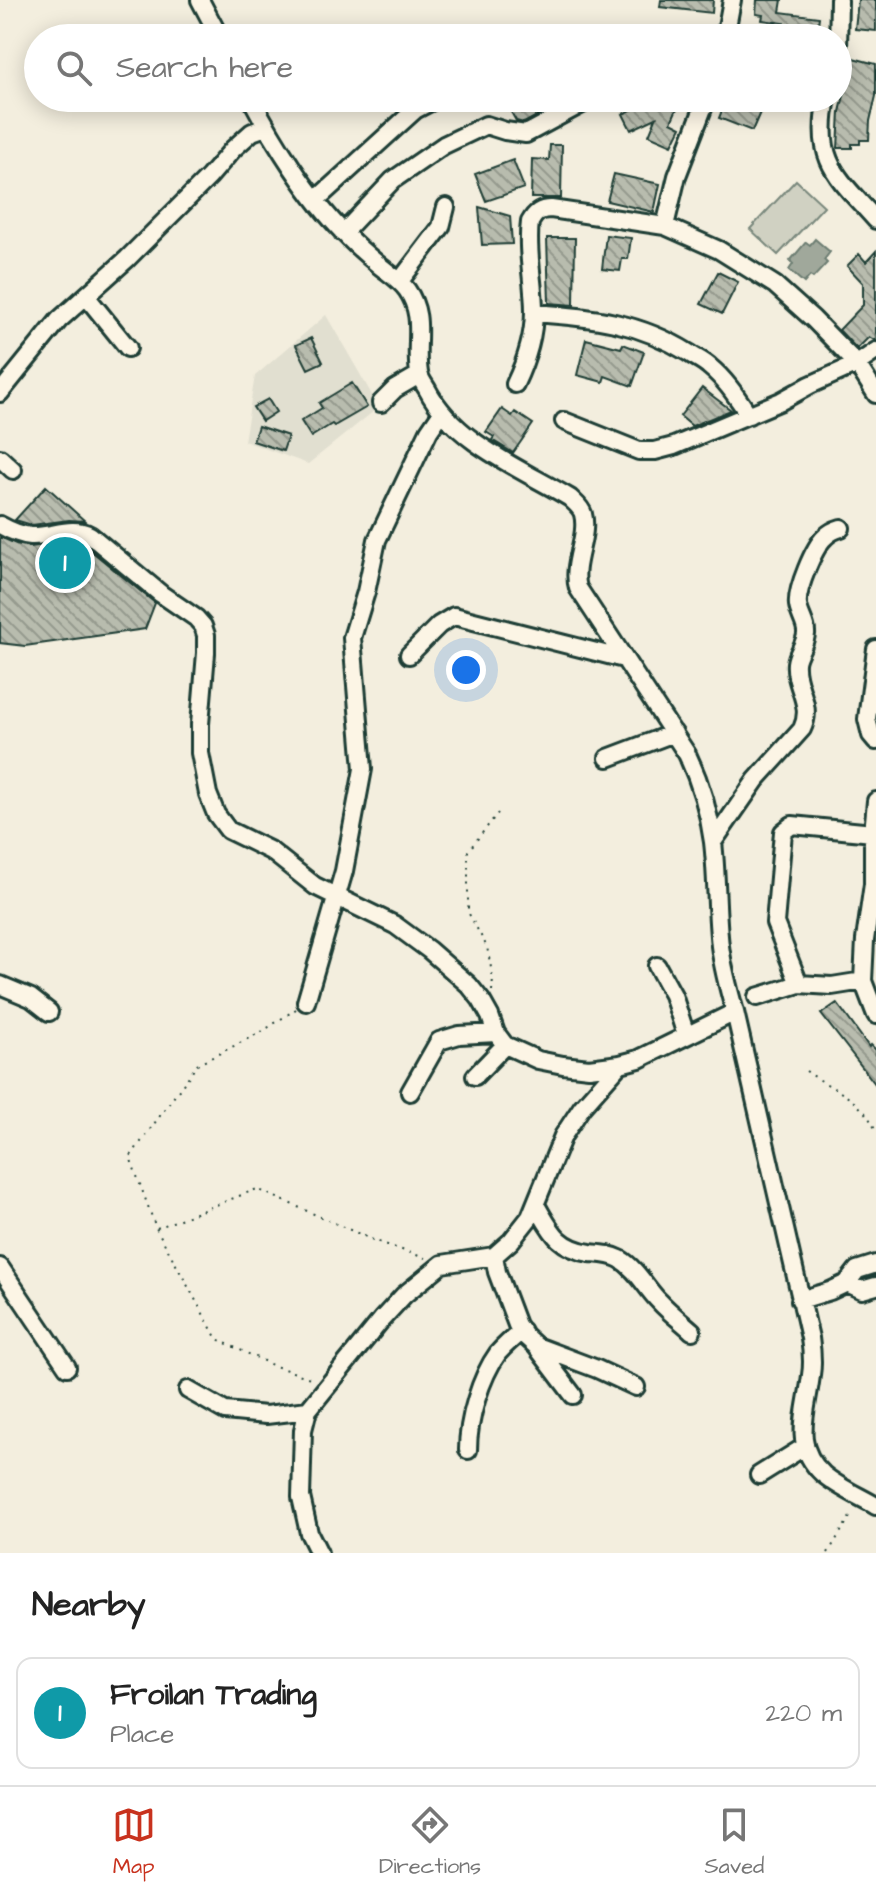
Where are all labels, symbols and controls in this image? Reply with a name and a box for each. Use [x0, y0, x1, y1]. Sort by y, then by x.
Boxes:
search box [24, 24, 852, 112]
icon: search [52, 46, 96, 90]
text: Search here [116, 47, 293, 89]
pin: 1 [39, 533, 91, 593]
your location [446, 650, 486, 690]
text: Nearby [32, 1581, 146, 1629]
text: Froilan Trading [110, 1674, 317, 1716]
text: 1 [58, 1695, 62, 1731]
text: 220 m [765, 1695, 842, 1731]
text: Place [110, 1716, 174, 1752]
tab: Map [112, 1803, 156, 1882]
tab: Directions [379, 1803, 481, 1882]
tab: Saved [704, 1803, 764, 1882]

